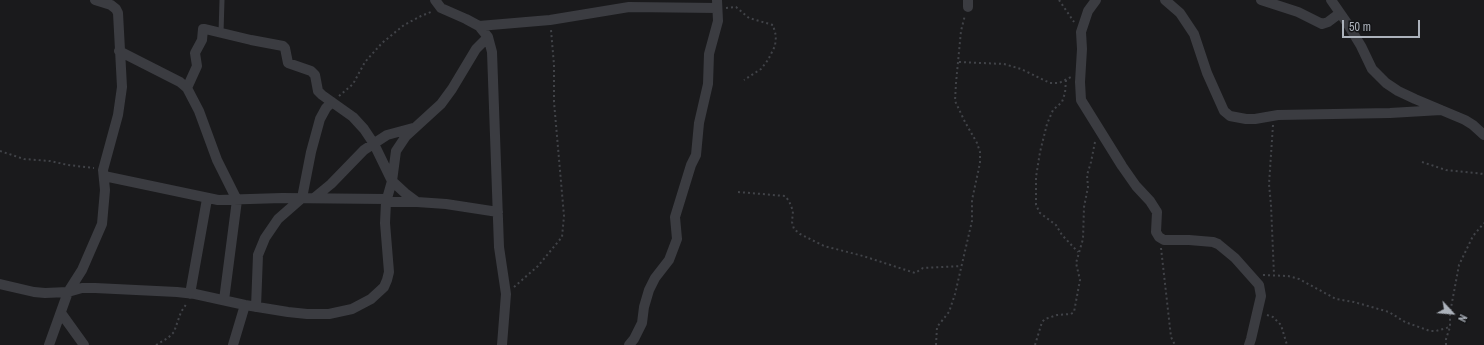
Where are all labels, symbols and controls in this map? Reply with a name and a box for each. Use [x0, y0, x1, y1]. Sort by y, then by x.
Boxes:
scale bar [1344, 12, 1422, 38]
text: 50 m [1349, 19, 1371, 35]
north arrow [1432, 293, 1472, 333]
text: N [1455, 312, 1471, 324]

